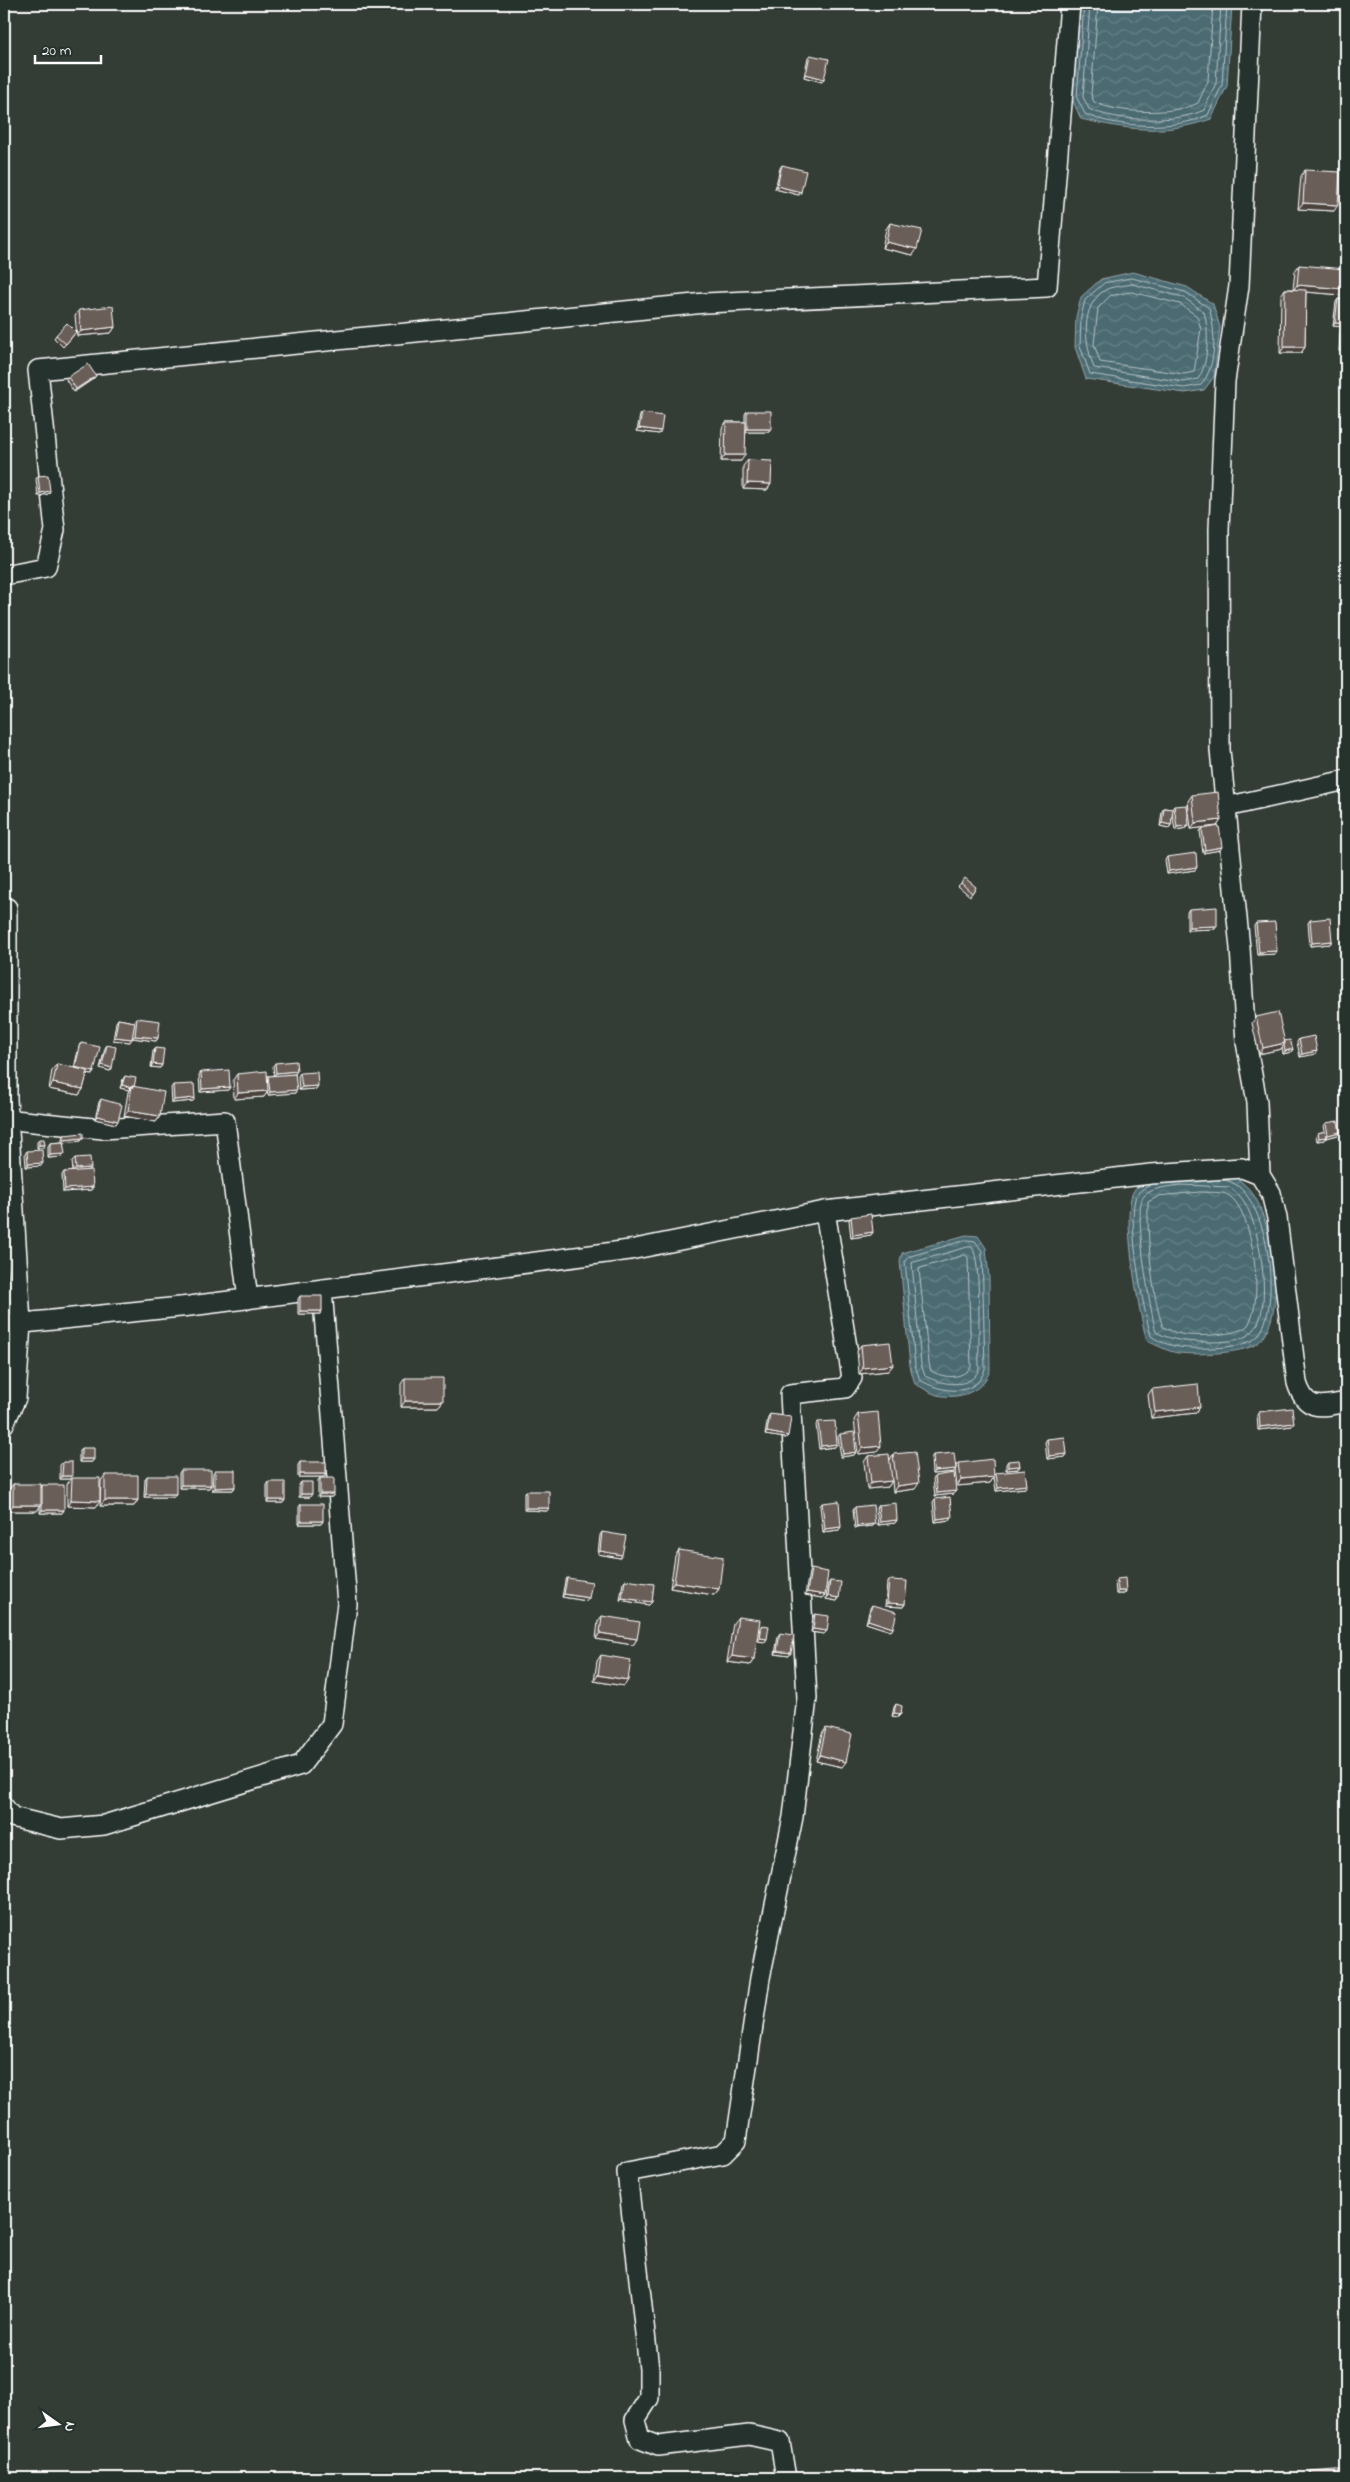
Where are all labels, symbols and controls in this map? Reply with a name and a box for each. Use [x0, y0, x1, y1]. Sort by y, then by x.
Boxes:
scale bar [35, 32, 101, 64]
text: 20 m [42, 40, 72, 62]
north arrow [32, 2400, 82, 2450]
text: N [58, 2420, 80, 2434]

